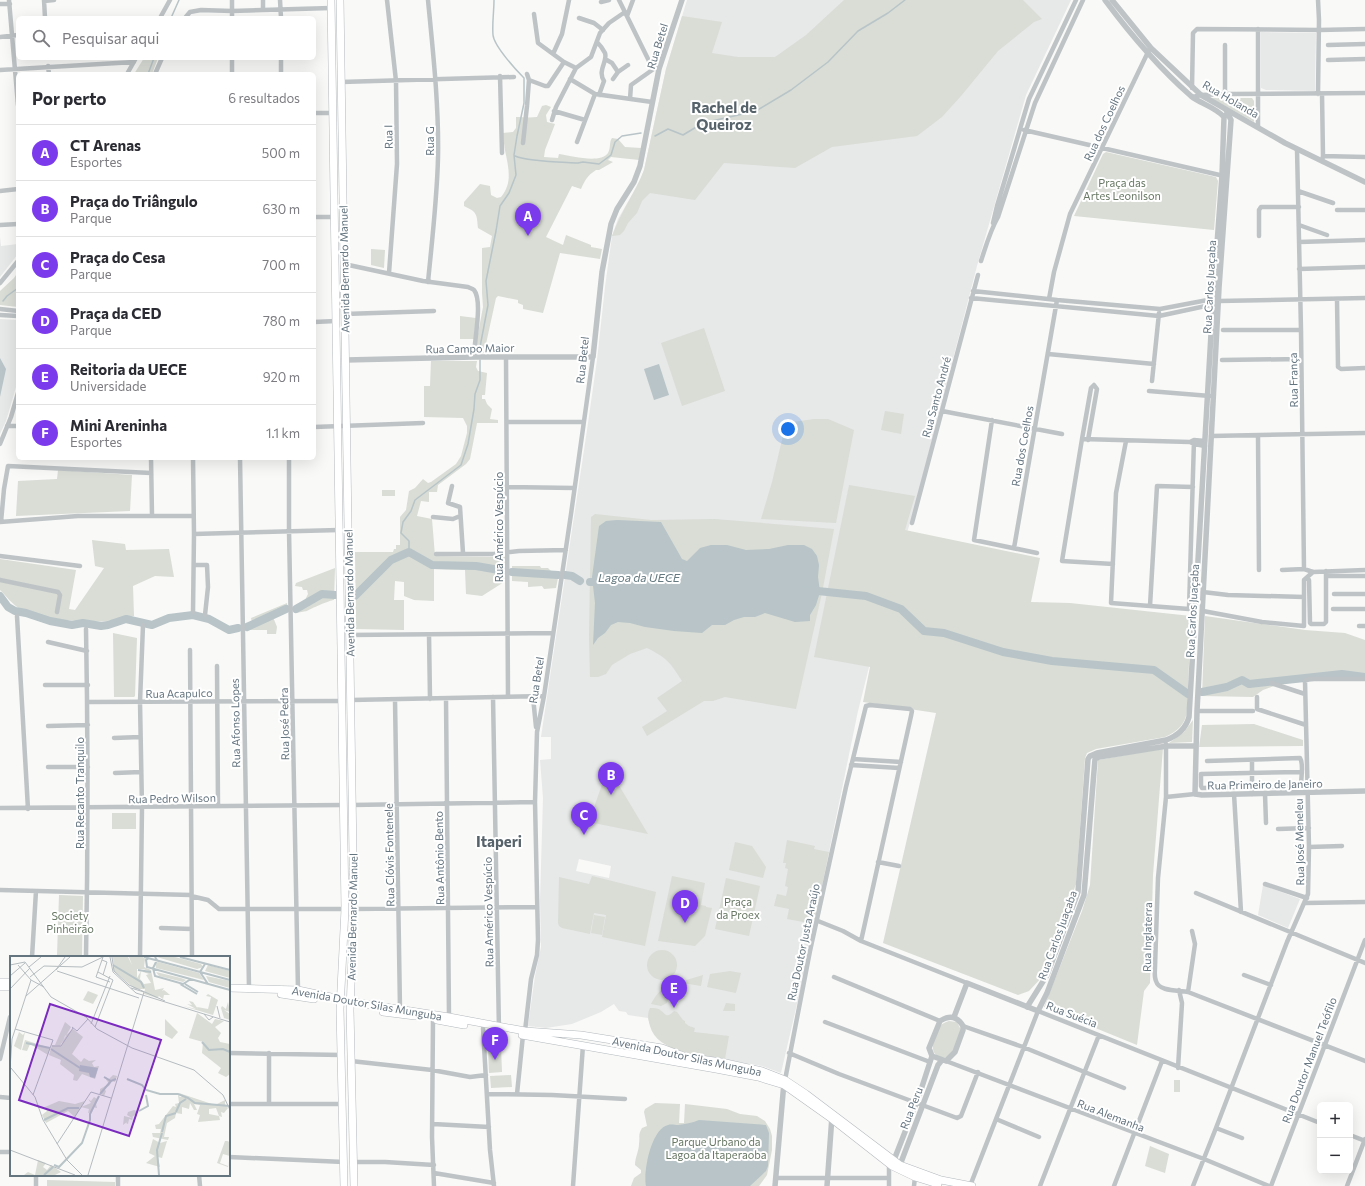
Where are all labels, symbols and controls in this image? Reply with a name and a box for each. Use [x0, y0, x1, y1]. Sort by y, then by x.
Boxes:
search box [16, 16, 316, 60]
street label: Rua Betel [644, 22, 670, 70]
icon: search [30, 27, 52, 49]
text: Pesquisar aqui [62, 29, 159, 47]
street label: Rua Holanda [1200, 78, 1262, 120]
street label: Rua dos Coelhos [1081, 83, 1127, 163]
text: Por perto [32, 88, 107, 109]
text: 6 resultados [228, 90, 300, 106]
district label: Rachel de Queiroz [691, 98, 757, 133]
street label: Rua I [381, 125, 395, 149]
street label: Rua G [423, 126, 436, 156]
text: CT Arenas [70, 136, 141, 154]
text: A [40, 145, 50, 161]
text: 500 m [262, 145, 300, 161]
text: Esportes [70, 154, 122, 170]
park label: Praça das Artes Leonilson [1083, 176, 1161, 202]
text: Praça do Triângulo [70, 192, 198, 210]
text: B [41, 201, 49, 217]
text: 630 m [262, 201, 300, 217]
pin: A [515, 203, 541, 236]
street label: Avenida Bernardo Manuel [336, 205, 352, 333]
text: Parque [70, 210, 112, 226]
street label: Rua Carlos Juaçaba [1200, 240, 1219, 334]
text: Praça do Cesa [70, 248, 165, 266]
text: C [41, 257, 49, 273]
text: 700 m [262, 257, 300, 273]
text: Parque [70, 266, 112, 282]
text: Praça da CED [70, 304, 161, 322]
text: D [40, 313, 50, 329]
text: 780 m [263, 313, 300, 329]
text: Parque [70, 322, 112, 338]
street label: Rua Betel [573, 336, 591, 384]
street label: Rua Campo Maior [425, 341, 515, 355]
street label: Rua França [1286, 352, 1300, 408]
street label: Rua Santo André [919, 355, 953, 439]
text: Reitoria da UECE [70, 360, 187, 378]
text: E [41, 369, 49, 385]
text: 920 m [263, 369, 300, 385]
text: Universidade [70, 378, 146, 394]
street label: Rua dos Coelhos [1009, 405, 1035, 487]
text: Mini Areninha [70, 416, 167, 434]
your location [778, 419, 798, 439]
text: F [41, 425, 49, 441]
text: 1.1 km [266, 425, 300, 441]
text: Esportes [70, 434, 122, 450]
street label: Rua Américo Vespúcio [492, 471, 505, 582]
street label: Avenida Bernardo Manuel [341, 529, 357, 657]
street label: Rua Carlos Juaçaba [1183, 564, 1202, 658]
water label: Lagoa da UECE [598, 570, 681, 584]
street label: Rua Betel [526, 656, 546, 704]
street label: Rua Afonso Lopes [228, 678, 242, 768]
street label: Rua Acapulco [145, 686, 213, 700]
street label: Rua José Pedra [277, 687, 292, 761]
street label: Rua Recanto Tranquilo [73, 737, 86, 849]
pin: B [598, 762, 624, 795]
street label: Rua Primeiro de Janeiro [1207, 776, 1323, 793]
street label: Rua Pedro Wilson [128, 791, 216, 805]
street label: Rua José Meneleu [1292, 798, 1307, 886]
pin: C [571, 802, 597, 835]
street label: Rua Clóvis Fontenele [382, 803, 396, 907]
street label: Rua Antônio Bento [432, 810, 446, 905]
district label: Itaperi [476, 832, 522, 850]
street label: Avenida Bernardo Manuel [344, 853, 360, 981]
street label: Rua Américo Vespúcio [481, 856, 495, 967]
street label: Rua Doutor Justa Araújo [784, 882, 823, 1002]
street label: Rua Carlos Juaçaba [1035, 889, 1080, 982]
pin: D [672, 890, 698, 923]
park label: Praça da Proex [716, 895, 760, 921]
street label: Rua Inglaterra [1140, 902, 1154, 972]
park label: Society Pinheirão [46, 909, 94, 935]
inset map [10, 956, 230, 1176]
pin: E [661, 975, 687, 1008]
street label: Avenida Doutor Silas Munguba [291, 983, 443, 1023]
street label: Rua Doutor Manuel Teófilo [1279, 995, 1339, 1125]
street label: Rua Suécia [1045, 998, 1099, 1030]
pin: F [482, 1027, 508, 1060]
street label: Avenida Doutor Silas Munguba [611, 1034, 763, 1078]
street label: Rua Peru [897, 1085, 925, 1131]
street label: Rua Alemanha [1075, 1096, 1147, 1134]
map controls [1317, 1102, 1353, 1174]
button: + [1317, 1102, 1353, 1138]
park label: Parque Urbano da Lagoa da Itaperaoba [665, 1135, 767, 1161]
button: − [1317, 1138, 1353, 1174]

